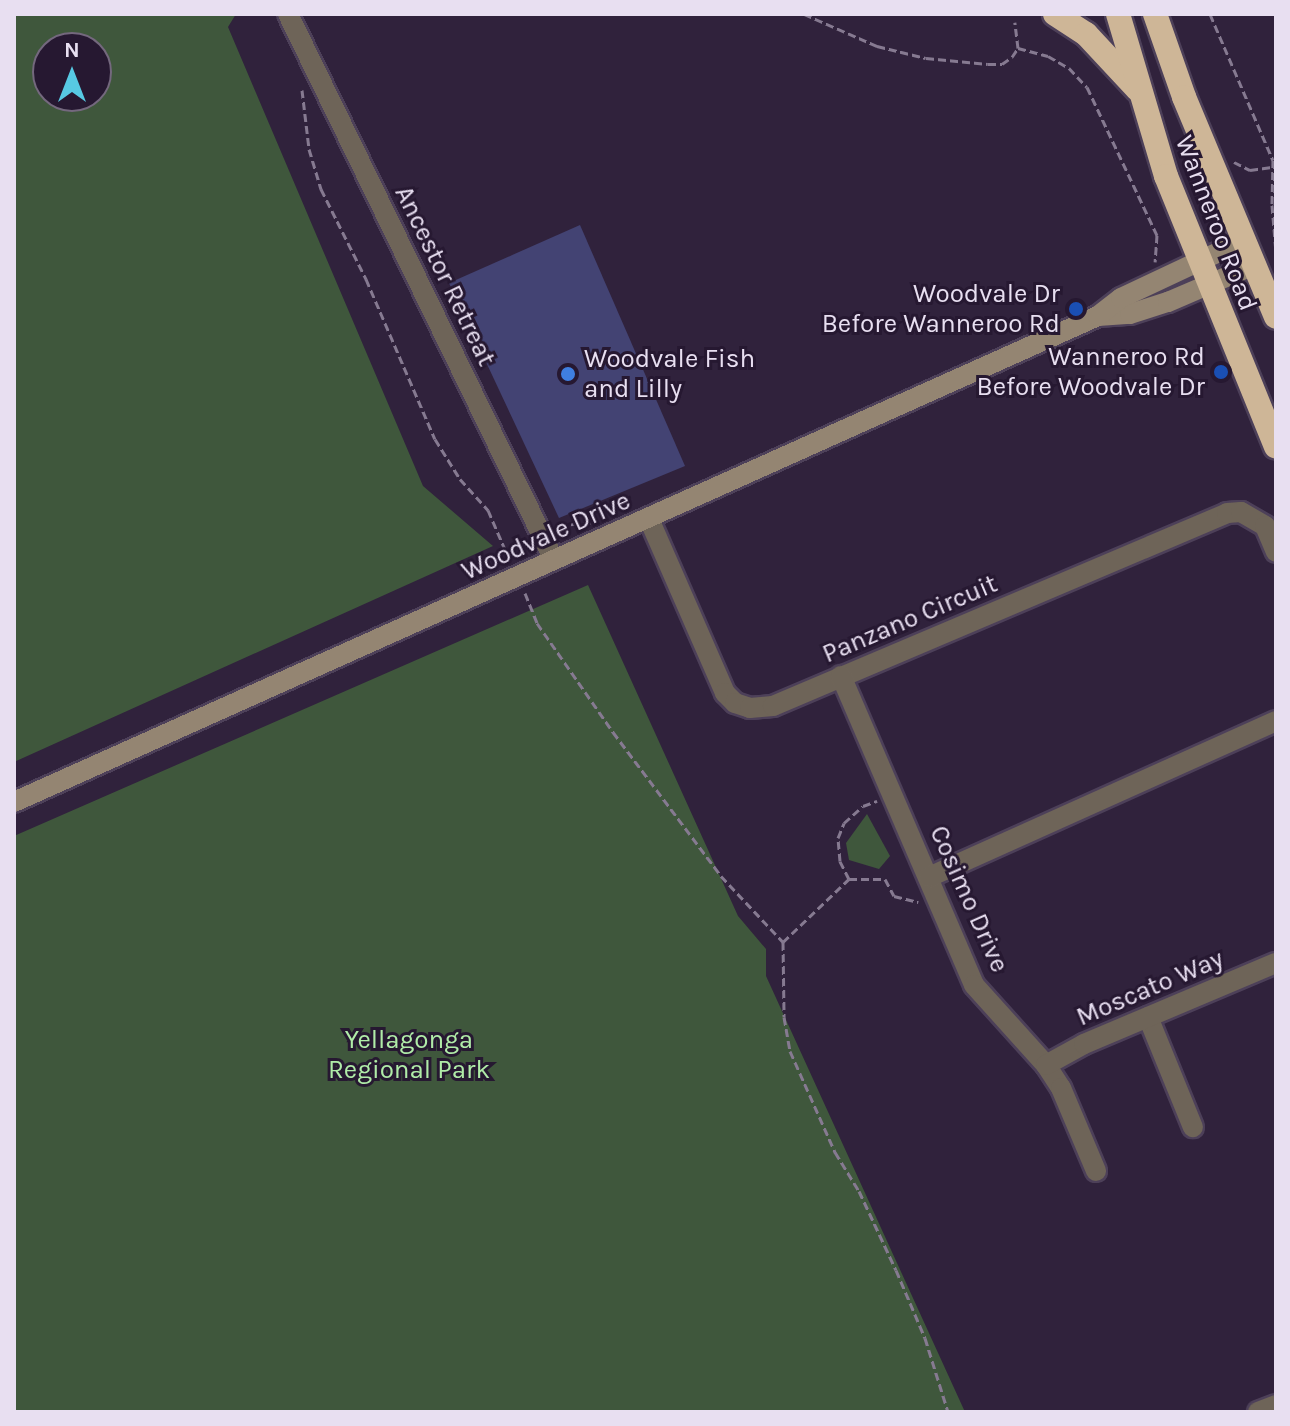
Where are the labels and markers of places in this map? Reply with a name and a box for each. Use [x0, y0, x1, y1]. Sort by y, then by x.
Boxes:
place label: Woodvale Dr Before Wanneroo Rd [822, 278, 1060, 340]
marker: Woodvale Dr Before Wanneroo Rd [1067, 300, 1085, 318]
place label: Wanneroo Rd Before Woodvale Dr [976, 341, 1205, 402]
place label: Woodvale Fish and Lilly [584, 343, 755, 404]
marker: Wanneroo Rd Before Woodvale Dr [1212, 363, 1230, 381]
marker: Woodvale Fish and Lilly [559, 365, 577, 383]

